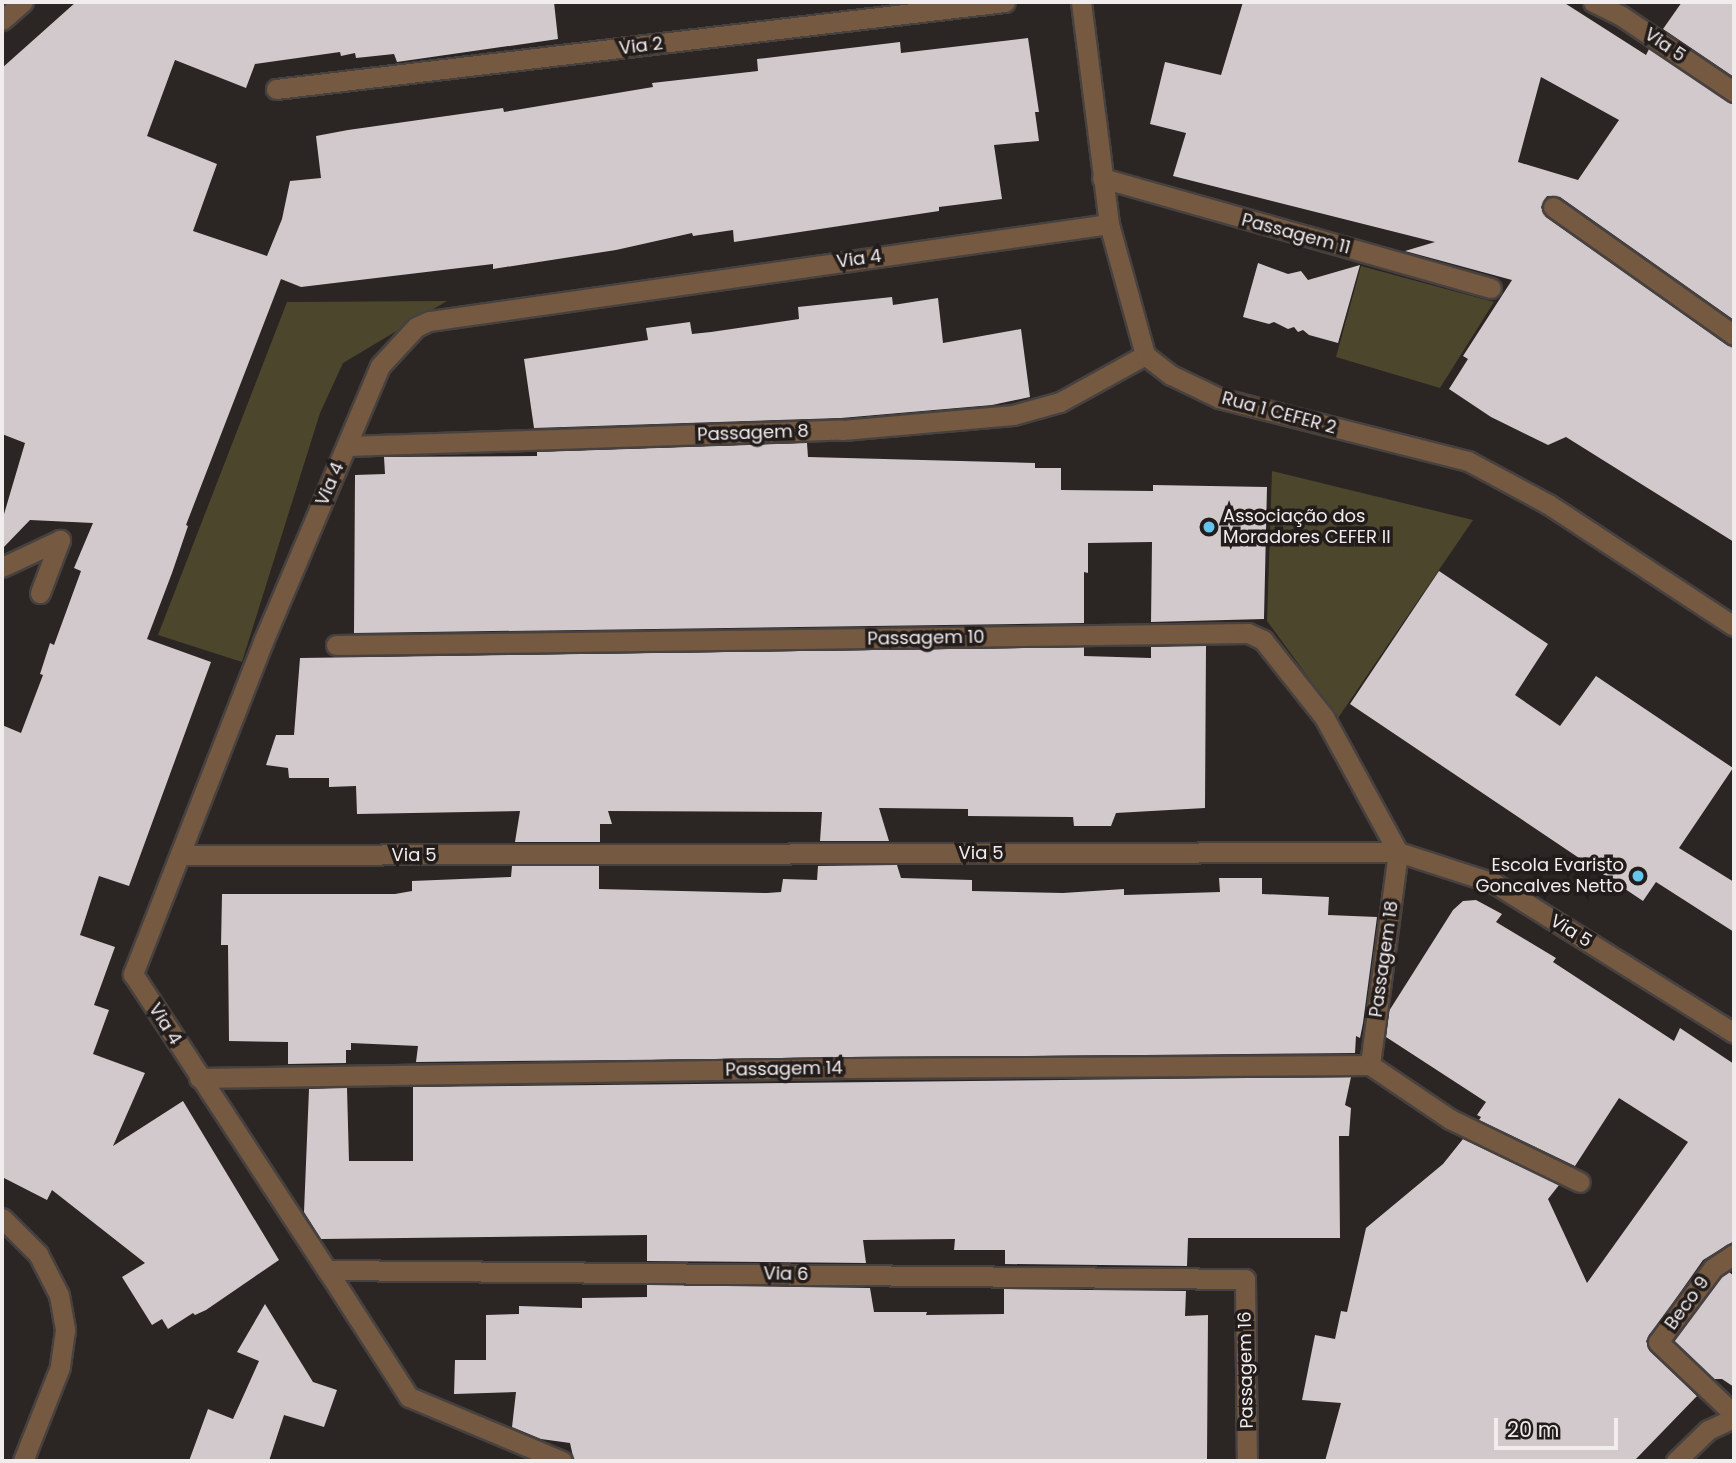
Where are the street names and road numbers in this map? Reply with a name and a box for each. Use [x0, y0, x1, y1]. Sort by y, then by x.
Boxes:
street label: Via 5 [1640, 23, 1690, 67]
street label: Via 2 [618, 33, 664, 59]
street label: Passagem 11 [1239, 209, 1353, 259]
street label: Via 4 [835, 245, 883, 273]
street label: Rua 1 CEFER 2 [1219, 387, 1339, 439]
street label: Passagem 8 [697, 420, 809, 446]
street label: Via 4 [311, 459, 349, 509]
street label: Passagem 10 [867, 626, 985, 650]
street label: Via 5 [959, 842, 1003, 864]
street label: Via 5 [392, 844, 436, 866]
street label: Passagem 18 [1365, 899, 1403, 1019]
street label: Via 5 [1546, 910, 1596, 952]
street label: Via 4 [144, 999, 186, 1049]
street label: Passagem 14 [725, 1057, 843, 1081]
street label: Via 6 [763, 1263, 809, 1285]
street label: Beco 9 [1660, 1272, 1714, 1334]
street label: Passagem 16 [1234, 1311, 1258, 1429]

